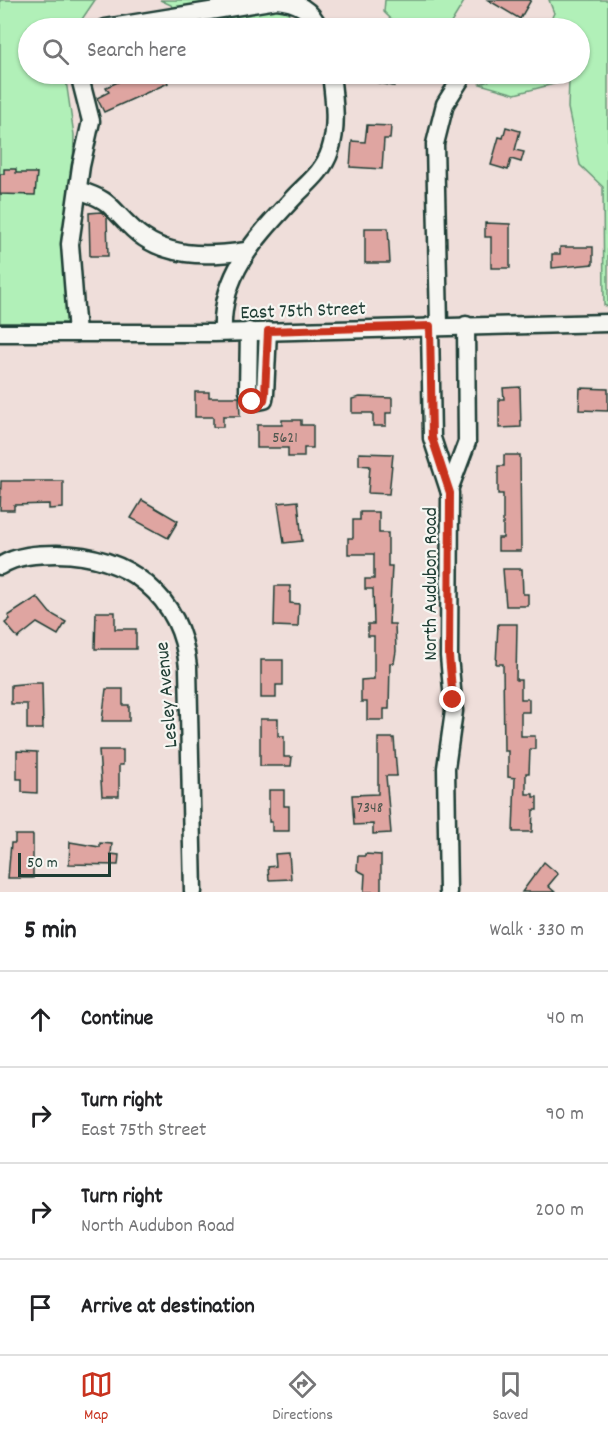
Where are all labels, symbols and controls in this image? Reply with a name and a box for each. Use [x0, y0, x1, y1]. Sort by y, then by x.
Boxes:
search box [18, 18, 590, 84]
icon: search [39, 35, 72, 68]
text: Search here [87, 36, 186, 67]
street label: East 75th Street [240, 296, 366, 328]
route start [238, 388, 264, 414]
house number: 5621 [272, 427, 298, 450]
street label: North Audubon Road [418, 507, 446, 661]
street label: Lesley Avenue [149, 640, 187, 749]
route end [439, 686, 465, 712]
house number: 7348 [357, 797, 383, 820]
scale bar [18, 850, 111, 878]
text: 50 m [27, 852, 58, 875]
text: 5 min [24, 913, 77, 950]
text: Walk · 330 m [489, 917, 584, 945]
icon: ahead [24, 1003, 57, 1036]
text: Continue [81, 1004, 153, 1035]
text: 40 m [546, 1005, 584, 1033]
text: Turn right [81, 1086, 163, 1117]
icon: right [24, 1099, 57, 1132]
text: 90 m [546, 1101, 584, 1129]
text: East 75th Street [81, 1117, 206, 1145]
text: Turn right [81, 1182, 163, 1213]
icon: right [24, 1195, 57, 1228]
text: 200 m [535, 1197, 584, 1225]
text: North Audubon Road [81, 1213, 235, 1241]
icon: arrive [24, 1291, 57, 1324]
text: Arrive at destination [81, 1292, 255, 1323]
tab: Map [80, 1368, 113, 1427]
tab: Directions [272, 1368, 333, 1427]
tab: Saved [492, 1368, 528, 1427]

